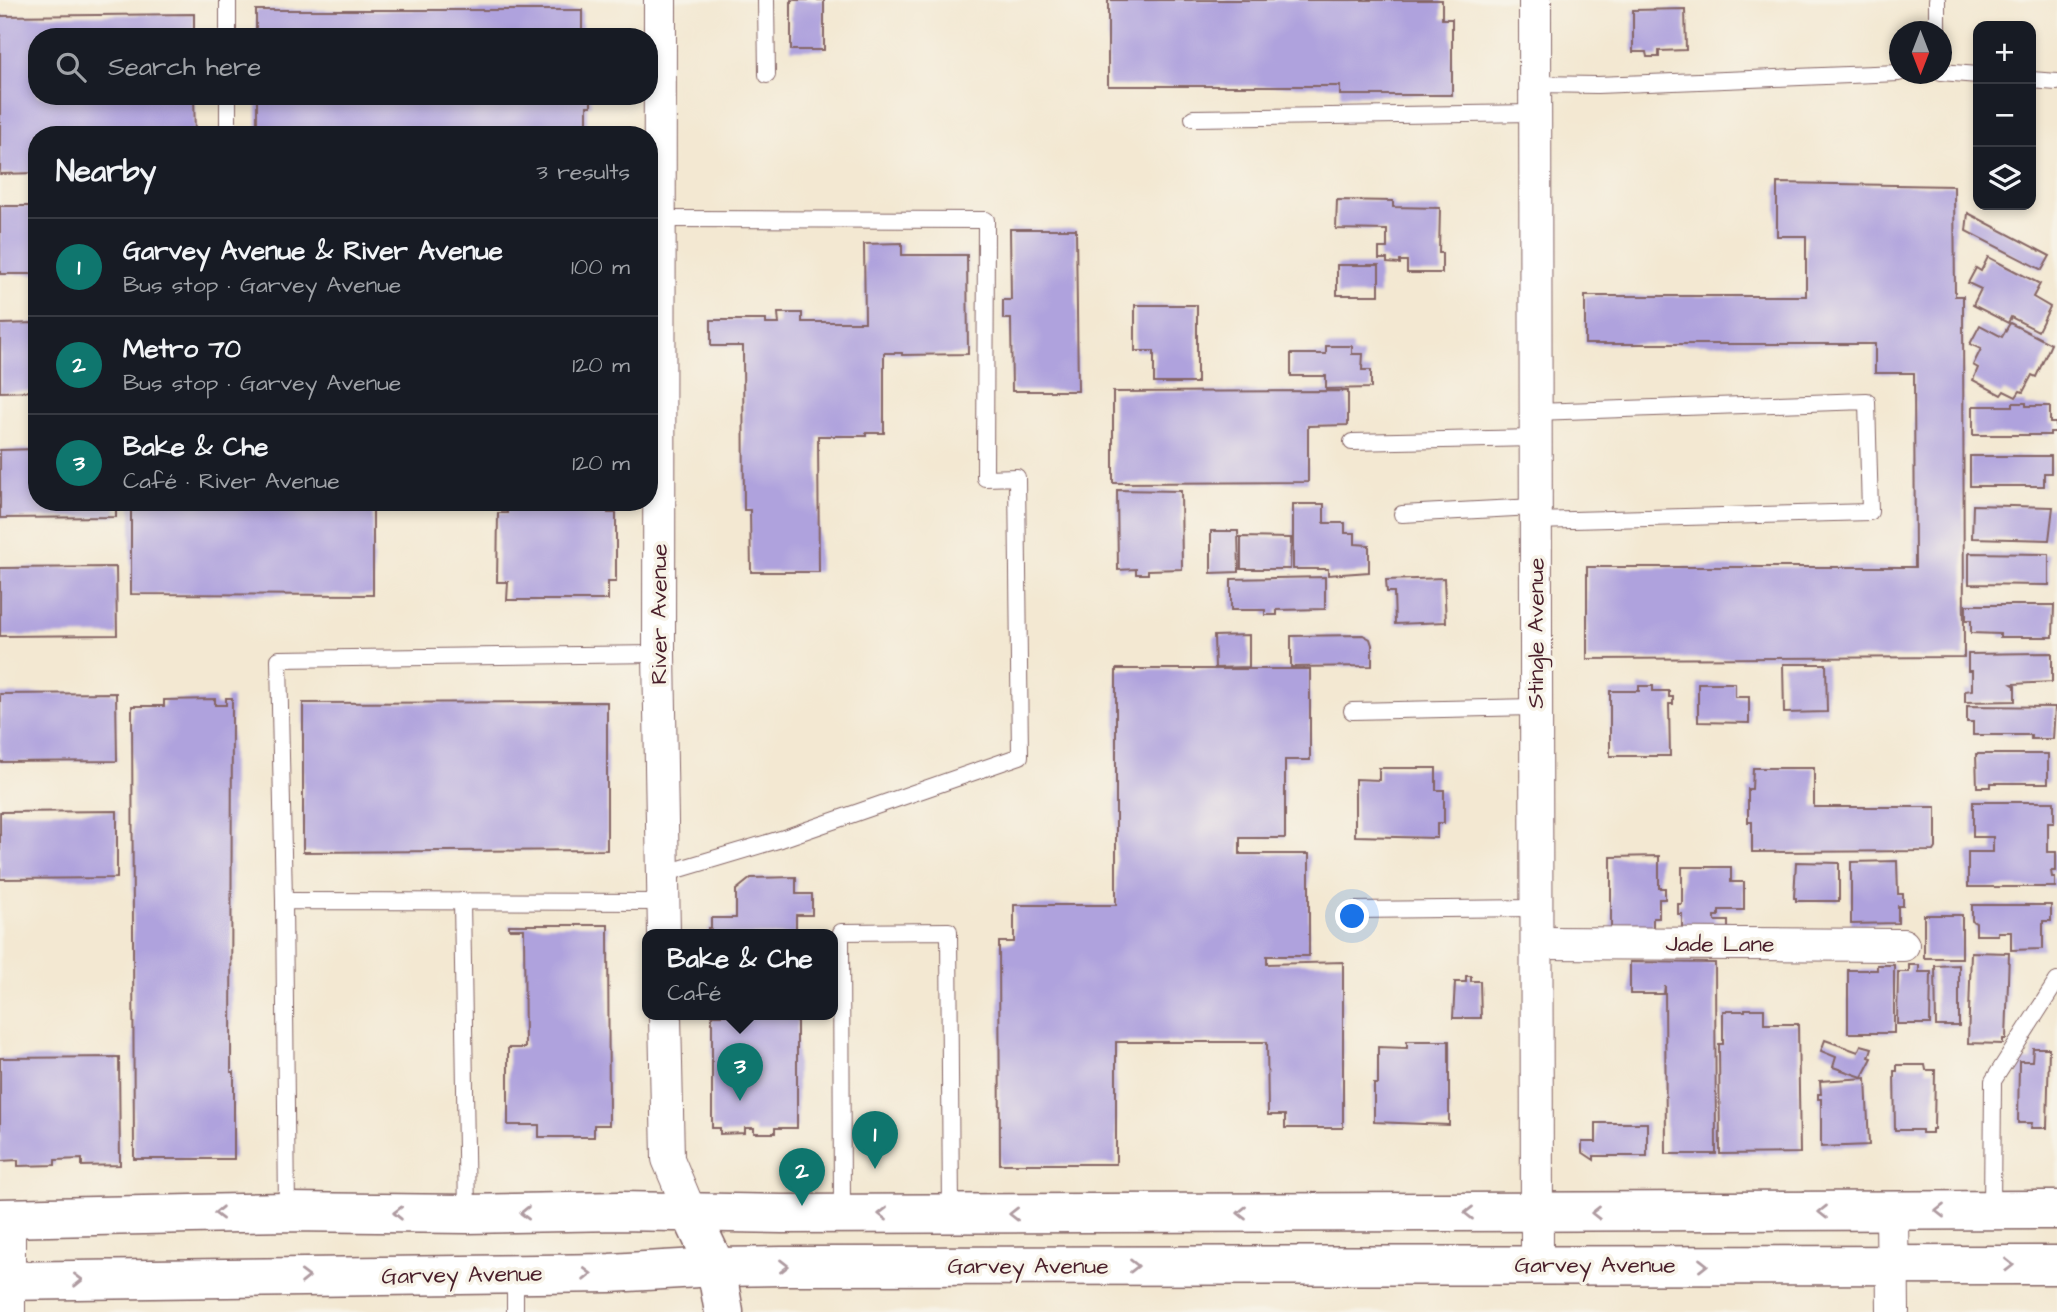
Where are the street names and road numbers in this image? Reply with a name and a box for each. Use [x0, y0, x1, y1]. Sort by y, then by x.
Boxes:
street label: River Avenue [643, 544, 675, 684]
street label: Stingle Avenue [1520, 558, 1553, 708]
street label: Jade Lane [1666, 928, 1774, 960]
street label: Garvey Avenue [1514, 1249, 1676, 1282]
street label: Garvey Avenue [947, 1250, 1109, 1283]
street label: Garvey Avenue [381, 1258, 543, 1293]

